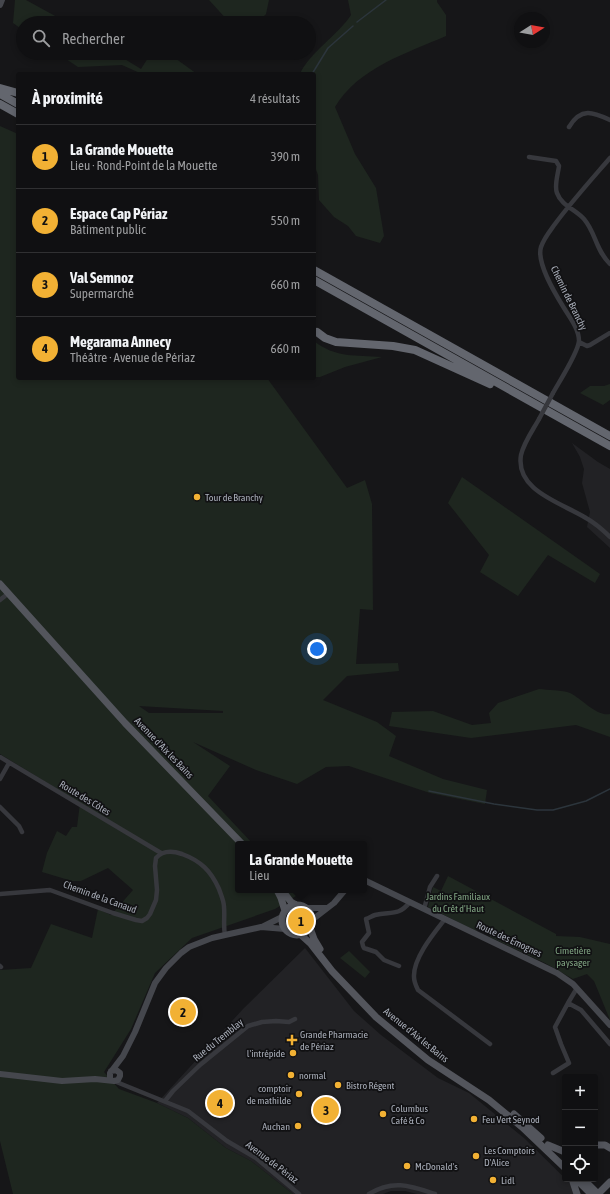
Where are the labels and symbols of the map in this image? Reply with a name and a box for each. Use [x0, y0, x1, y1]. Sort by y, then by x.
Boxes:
north arrow [514, 12, 550, 48]
street label: Chemin de Branchy [549, 264, 589, 332]
marker: Tour de Branchy [192, 492, 202, 502]
place label: Tour de Branchy [205, 492, 263, 503]
your location [307, 639, 327, 659]
street label: Avenue d'Aix les Bains [132, 715, 196, 781]
street label: Route des Côtes [58, 778, 113, 818]
street label: Chemin de la Canaud [62, 879, 138, 915]
park label: Jardins Familiaux du Crêt d'Haut [426, 891, 490, 914]
pin: 1 [288, 906, 314, 936]
street label: Route des Émognes [475, 919, 544, 959]
park label: Cimetière paysager [555, 945, 591, 968]
pin: 2 [170, 997, 196, 1027]
street label: Avenue d'Aix les Bains [381, 1006, 451, 1065]
street label: Rue du Tremblay [191, 1016, 245, 1064]
place label: Grande Pharmacie de Périaz [300, 1029, 368, 1052]
marker: Grande Pharmacie de Périaz [287, 1035, 297, 1045]
place label: l'intrépide [247, 1048, 285, 1059]
marker: l'intrépide [288, 1048, 298, 1058]
marker: normal [286, 1070, 296, 1080]
place label: normal [299, 1070, 326, 1081]
marker: Bistro Régent [333, 1080, 343, 1090]
place label: Bistro Régent [346, 1080, 394, 1091]
place label: comptoir de mathilde [247, 1083, 292, 1106]
pin: 4 [207, 1088, 233, 1118]
marker: comptoir de mathilde [294, 1089, 304, 1099]
pin: 3 [313, 1095, 339, 1125]
place label: Columbus Café & Co [391, 1103, 428, 1126]
marker: Columbus Café & Co [378, 1109, 388, 1119]
marker: Feu Vert Seynod [469, 1114, 479, 1124]
place label: Feu Vert Seynod [482, 1114, 540, 1125]
place label: Auchan [262, 1121, 290, 1132]
marker: Auchan [293, 1121, 303, 1131]
street label: Avenue de Périaz [244, 1139, 301, 1185]
place label: Les Comptoirs D'Alice [484, 1145, 535, 1168]
marker: Les Comptoirs D'Alice [471, 1151, 481, 1161]
marker: McDonald's [402, 1161, 412, 1171]
place label: McDonald's [415, 1161, 458, 1172]
marker: Lidl [488, 1175, 498, 1185]
place label: Lidl [501, 1175, 515, 1186]

